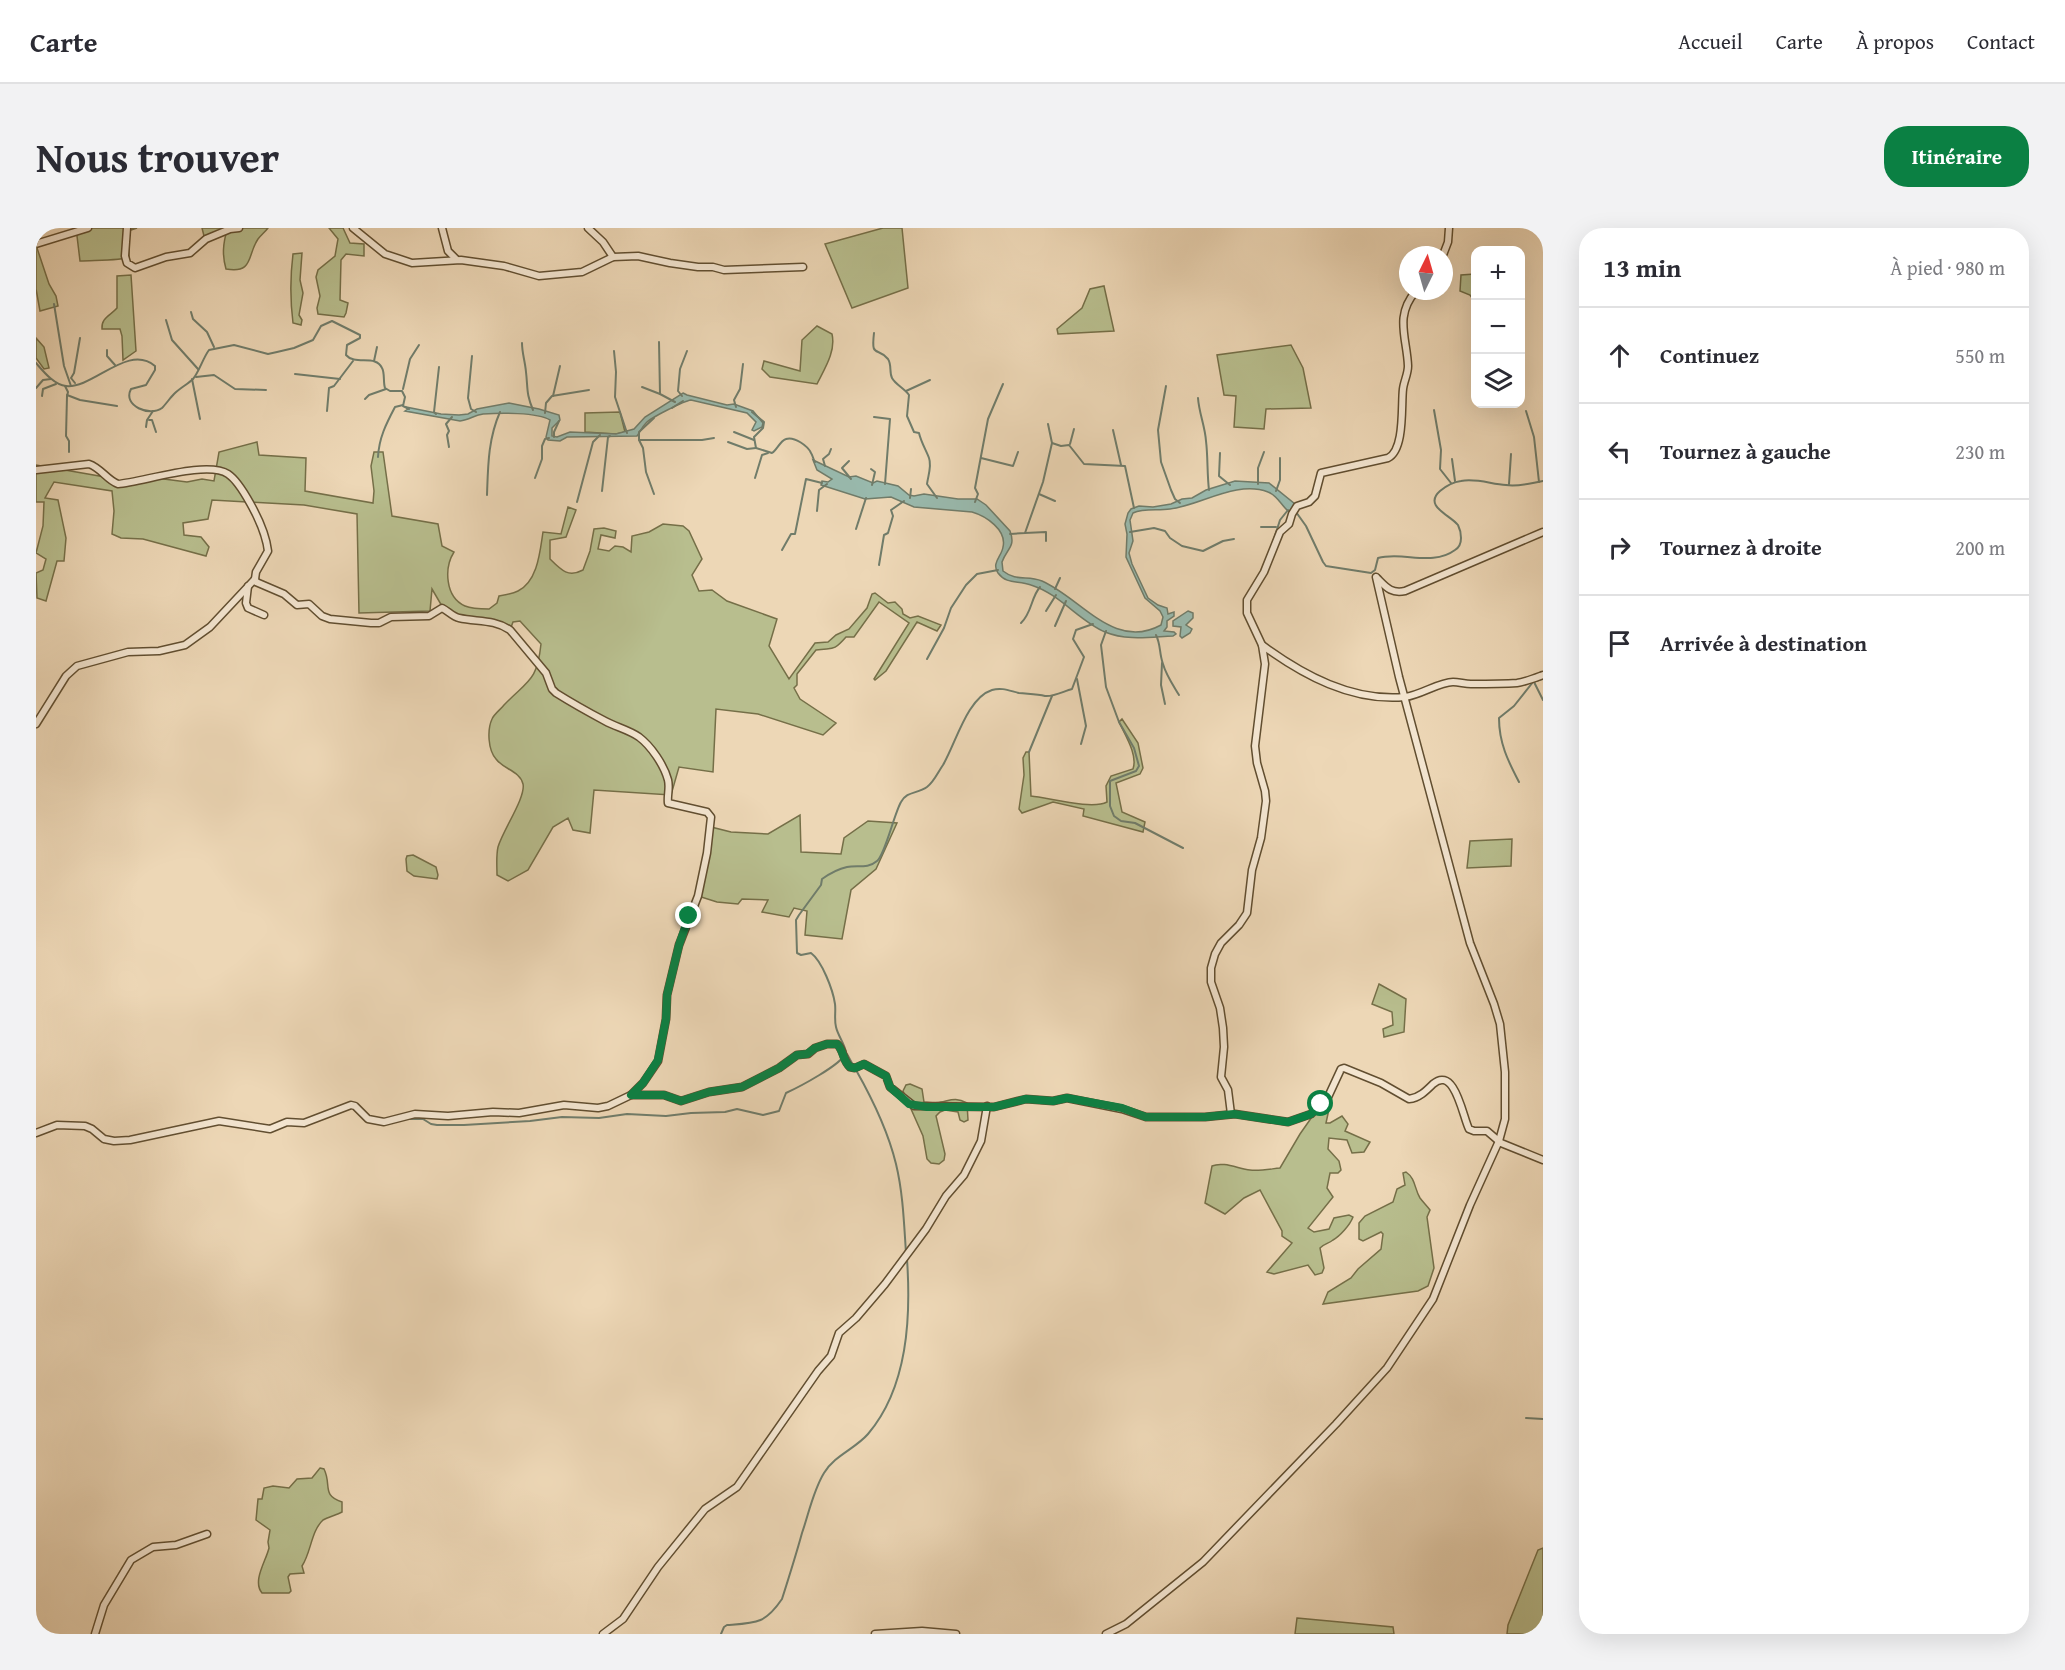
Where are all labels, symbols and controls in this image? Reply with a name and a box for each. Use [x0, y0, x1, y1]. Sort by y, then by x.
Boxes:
text: Carte [30, 21, 97, 62]
text: Accueil [1678, 26, 1743, 57]
text: Carte [1776, 26, 1823, 57]
text: À propos [1856, 26, 1934, 57]
text: Contact [1967, 26, 2035, 57]
text: Nous trouver [36, 126, 279, 187]
button: Itinéraire [1884, 126, 2029, 187]
north arrow [1399, 246, 1453, 300]
map controls [1471, 246, 1525, 408]
button: + [1471, 246, 1525, 300]
text: 13 min [1603, 248, 1681, 287]
text: À pied · 980 m [1890, 253, 2005, 282]
button: − [1471, 300, 1525, 354]
icon: ahead [1603, 339, 1636, 372]
text: Continuez [1660, 339, 1759, 371]
text: 550 m [1955, 341, 2005, 370]
button: layers [1471, 354, 1525, 408]
icon: left [1603, 435, 1636, 468]
text: Tournez à gauche [1660, 435, 1831, 467]
text: 230 m [1955, 437, 2005, 466]
icon: right [1603, 531, 1636, 564]
text: Tournez à droite [1660, 531, 1822, 563]
text: 200 m [1955, 533, 2005, 562]
icon: arrive [1603, 627, 1636, 660]
text: Arrivée à destination [1660, 627, 1867, 659]
route end [675, 902, 701, 928]
route start [1307, 1090, 1333, 1116]

